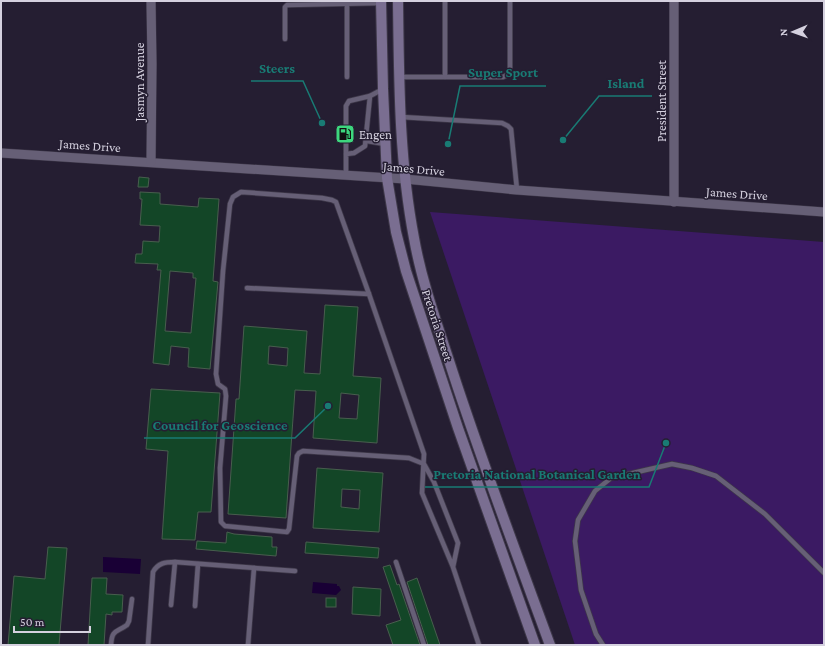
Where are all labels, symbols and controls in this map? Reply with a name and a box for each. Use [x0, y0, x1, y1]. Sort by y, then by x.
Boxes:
north arrow [773, 12, 813, 52]
text: N [777, 28, 789, 36]
street label: Jasmyn Avenue [132, 42, 147, 123]
callout: Steers [251, 55, 303, 81]
street label: President Street [654, 59, 669, 142]
text: Steers [259, 60, 295, 76]
callout: Super Sport [460, 60, 546, 86]
text: Super Sport [468, 64, 539, 80]
callout: Island [599, 70, 652, 96]
text: Island [607, 75, 645, 91]
fuel station icon: Engen [334, 123, 356, 145]
place label: Engen [359, 127, 392, 142]
street label: James Drive [58, 136, 122, 155]
street label: James Drive [382, 158, 446, 179]
street label: James Drive [705, 184, 769, 203]
street label: Pretoria Street [419, 288, 456, 363]
callout: Council for Geoscience [144, 412, 295, 438]
text: Council for Geoscience [153, 417, 288, 433]
callout: Pretoria National Botanical Garden [425, 461, 649, 487]
text: Pretoria National Botanical Garden [433, 466, 641, 482]
scale bar [14, 608, 90, 634]
text: 50 m [20, 615, 45, 629]

